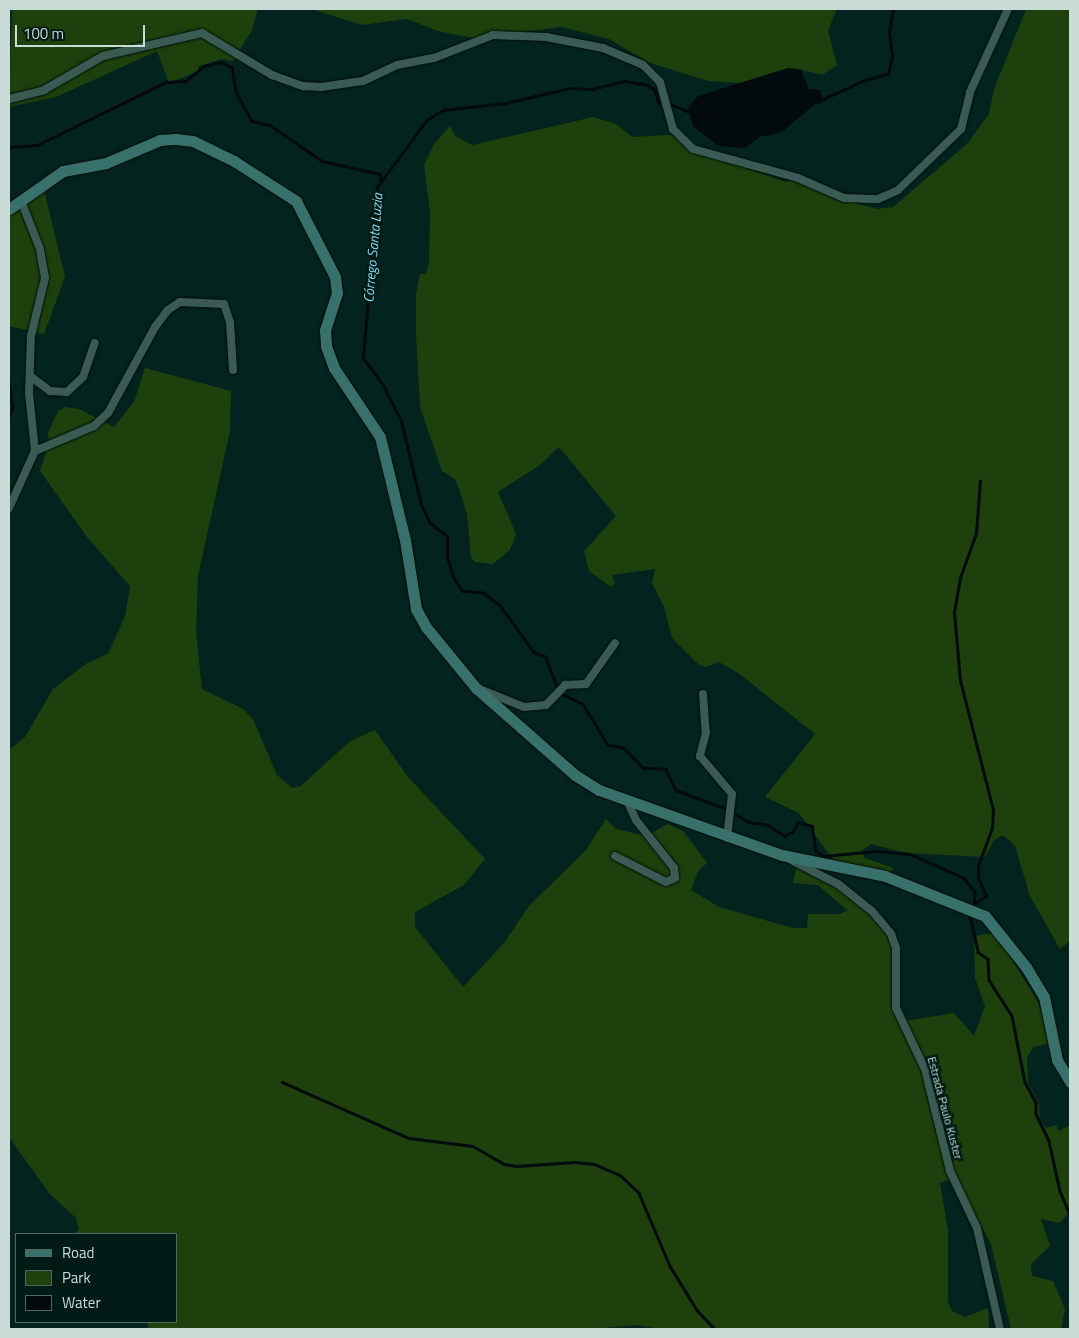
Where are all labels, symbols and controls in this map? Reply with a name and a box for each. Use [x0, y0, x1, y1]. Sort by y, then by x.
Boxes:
scale bar [18, 15, 148, 47]
text: 100 m [23, 22, 64, 45]
water label: Córrego Santa Luzia [360, 193, 386, 303]
street label: Estrada Paulo Kuster [924, 1055, 966, 1161]
legend [15, 1233, 178, 1323]
text: Road [62, 1241, 94, 1264]
text: Park [62, 1266, 91, 1289]
text: Water [62, 1291, 101, 1314]

